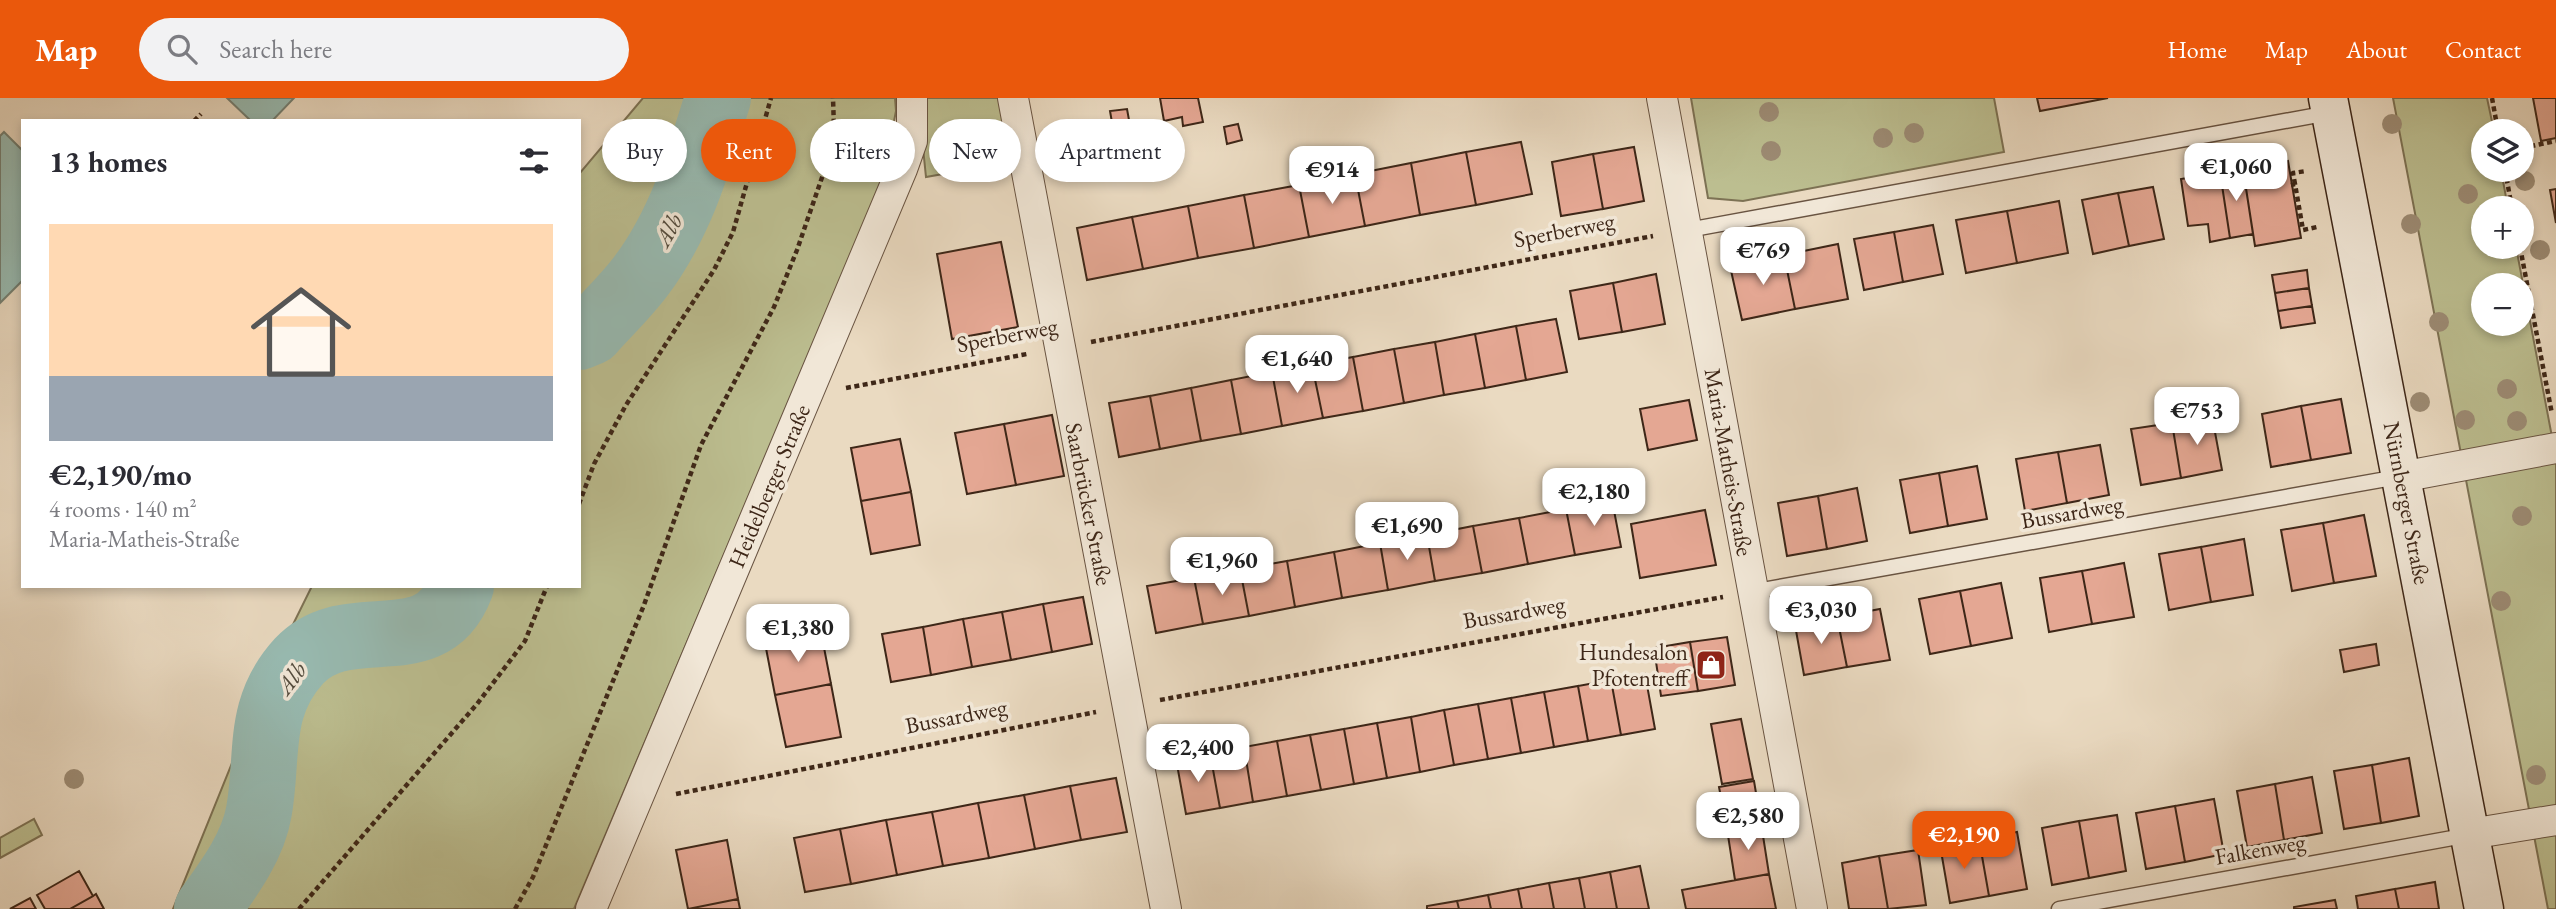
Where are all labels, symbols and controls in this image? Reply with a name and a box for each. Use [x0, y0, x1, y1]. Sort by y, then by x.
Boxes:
search box [139, 18, 629, 81]
text: Map [35, 28, 97, 71]
icon: search [163, 30, 201, 68]
text: Search here [219, 32, 332, 66]
text: Home [2167, 34, 2227, 65]
text: Map [2265, 34, 2308, 65]
text: About [2346, 34, 2407, 65]
text: Contact [2445, 34, 2521, 65]
chip: Buy [602, 119, 687, 182]
chip: Rent [701, 119, 796, 182]
chip: Filters [810, 119, 915, 182]
chip: New [929, 119, 1021, 182]
chip: Apartment [1035, 119, 1185, 182]
map controls [2471, 119, 2534, 336]
button: layers [2471, 119, 2534, 182]
text: 13 homes [49, 142, 167, 181]
icon: filters [515, 142, 553, 180]
pin: €1,060 [2179, 144, 2293, 203]
pin: €914 [1291, 146, 1373, 206]
text: €1,060 [2200, 151, 2272, 181]
text: €914 [1305, 154, 1359, 184]
button: + [2471, 196, 2534, 259]
street label: Sperberweg [1511, 205, 1618, 254]
water label: Alb [645, 208, 690, 254]
pin: €769 [1722, 228, 1804, 287]
text: €769 [1736, 235, 1790, 265]
icon: home [238, 269, 364, 395]
button: − [2471, 273, 2534, 336]
street label: Sperberweg [954, 310, 1061, 359]
pin: €1,640 [1240, 336, 1354, 395]
text: €1,640 [1261, 343, 1333, 373]
street label: Maria-Matheis-Straße [1698, 366, 1760, 558]
pin: €753 [2156, 388, 2238, 447]
text: €753 [2170, 395, 2224, 425]
street label: Heidelberger Straße [721, 400, 817, 572]
street label: Nürnberger Straße [2377, 419, 2437, 587]
street label: Saarbrücker Straße [1059, 420, 1119, 588]
text: €2,190/mo [49, 455, 192, 494]
pin: €2,180 [1537, 468, 1651, 528]
text: €2,180 [1558, 476, 1630, 506]
street label: Bussardweg [2019, 488, 2126, 536]
text: 4 rooms · 140 m² [49, 494, 197, 524]
pin: €1,690 [1350, 503, 1464, 562]
text: €1,690 [1371, 510, 1443, 540]
text: Maria-Matheis-Straße [49, 524, 239, 554]
pin: €1,960 [1165, 538, 1279, 597]
text: €1,960 [1186, 545, 1258, 575]
pin: €3,030 [1764, 587, 1878, 646]
street label: Bussardweg [1461, 588, 1568, 636]
text: €3,030 [1785, 594, 1857, 624]
pin: €1,380 [741, 604, 855, 664]
text: €1,380 [762, 612, 834, 642]
place label: Hundesalon Pfotentreff [1579, 637, 1691, 693]
shop icon: Hundesalon Pfotentreff [1694, 648, 1728, 682]
water label: Alb [267, 655, 313, 702]
street label: Bussardweg [903, 691, 1010, 741]
pin: €2,400 [1141, 724, 1255, 784]
text: €2,400 [1162, 732, 1234, 762]
pin: €2,580 [1691, 792, 1805, 852]
text: €2,580 [1712, 800, 1784, 830]
pin: €2,190 [1907, 812, 2021, 871]
text: €2,190 [1928, 819, 2000, 849]
street label: Falkenweg [2212, 826, 2309, 872]

